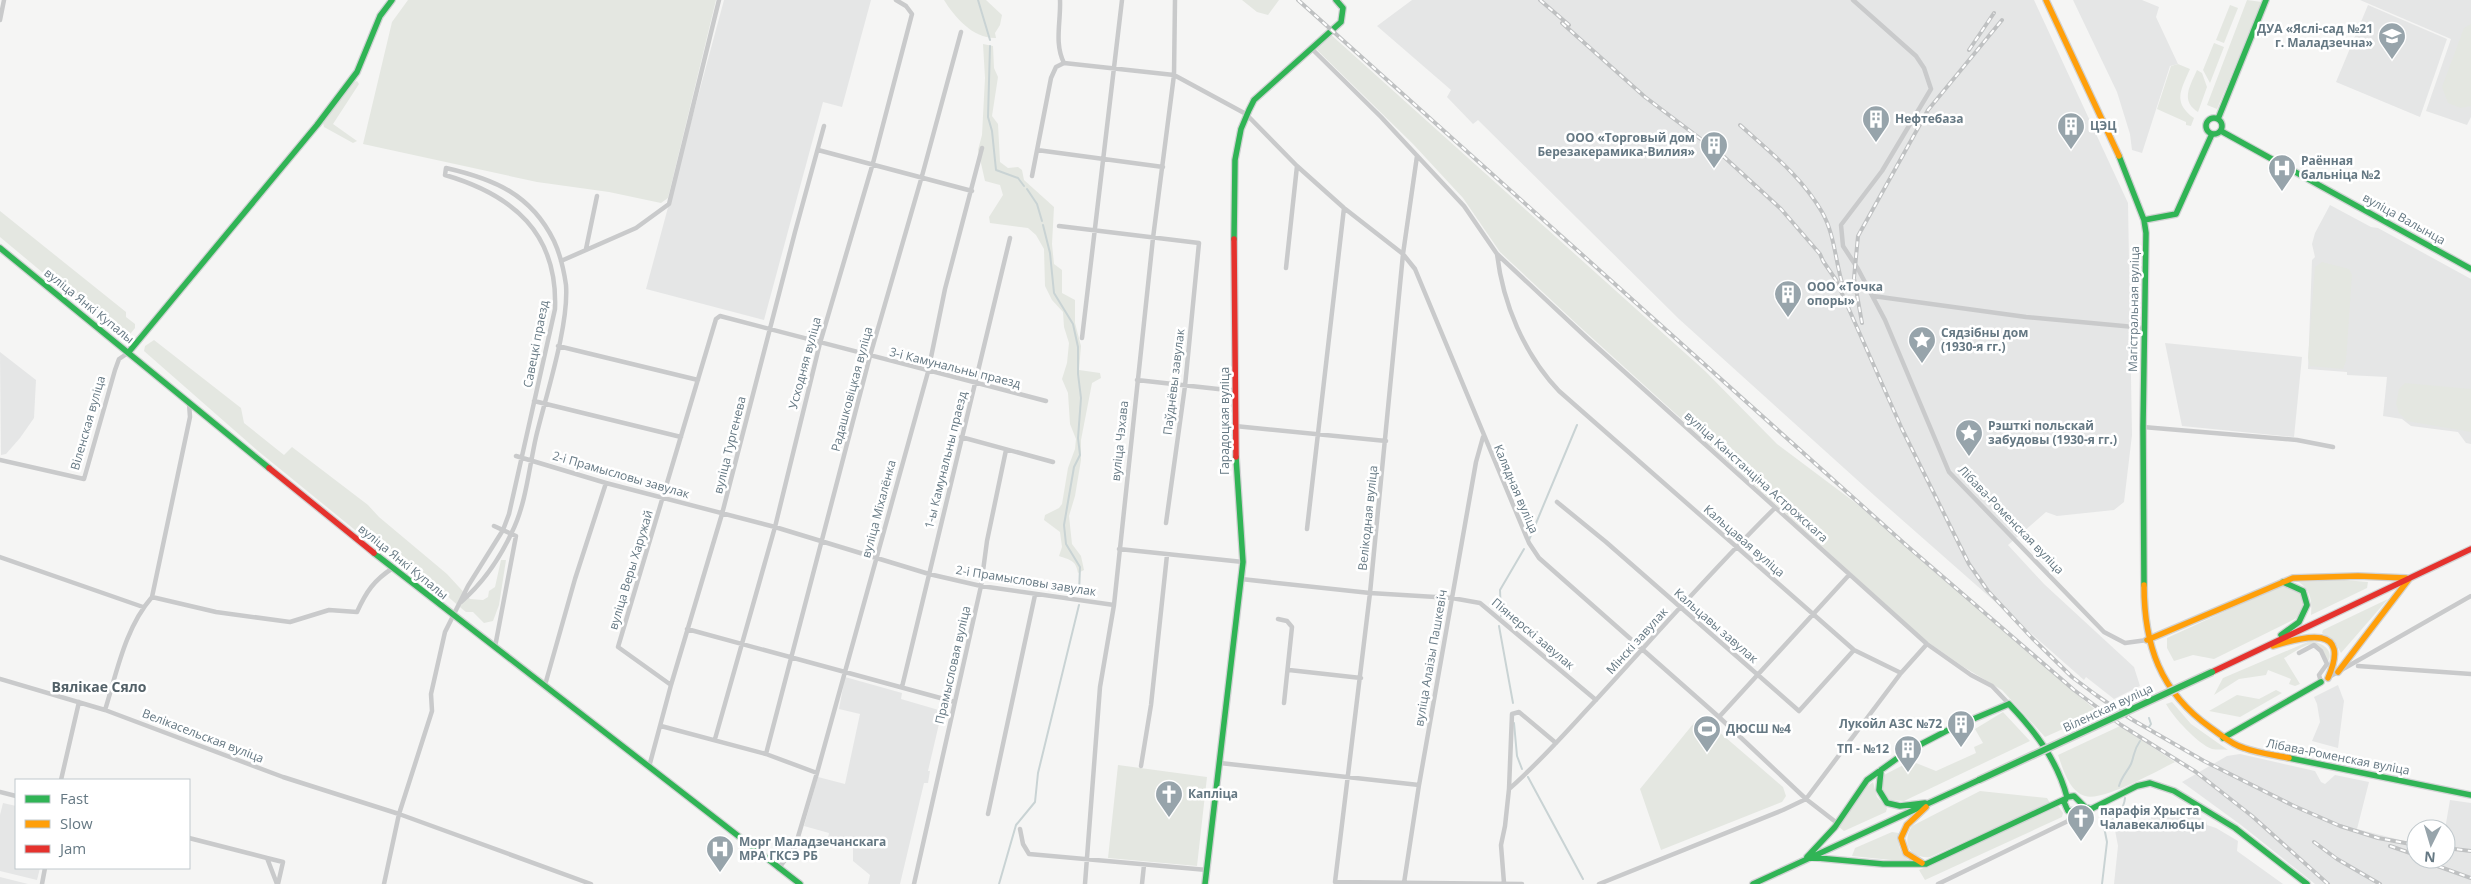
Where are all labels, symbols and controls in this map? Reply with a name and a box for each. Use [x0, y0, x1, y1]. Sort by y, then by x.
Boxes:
place label: ДУА «Яслі-сад №21 г. Маладзечна» [2257, 20, 2373, 51]
school or university icon: ДУА «Яслі-сад №21 г. Маладзечна» [2377, 21, 2407, 60]
building icon: Нефтебаза [1861, 104, 1891, 143]
place label: Нефтебаза [1895, 110, 1963, 127]
building icon: ЦЭЦ [2056, 111, 2086, 150]
place label: ЦЭЦ [2090, 117, 2117, 134]
place label: ООО «Торговый дом Березакерамика-Вилия» [1537, 129, 1695, 160]
building icon: ООО «Торговый дом Березакерамика-Вилия» [1699, 130, 1729, 169]
place label: Раённая бальніца №2 [2301, 152, 2380, 183]
hospital icon: Раённая бальніца №2 [2267, 153, 2297, 192]
street label: вуліца Валынца [2360, 189, 2449, 248]
street label: Магістральная вуліца [2124, 246, 2143, 372]
street label: вуліца Янкі Купалы [41, 264, 138, 347]
place label: ООО «Точка опоры» [1807, 278, 1883, 309]
building icon: ООО «Точка опоры» [1773, 279, 1803, 318]
street label: Савецкі праезд [519, 299, 552, 389]
street label: Усходняя вуліца [784, 315, 825, 411]
place label: Сядзібны дом (1930-я гг.) [1941, 324, 2028, 355]
street label: Радашковіцкая вуліца [827, 325, 876, 453]
place icon: Сядзібны дом (1930-я гг.) [1907, 325, 1937, 364]
street label: Паўднёвы завулак [1159, 327, 1189, 436]
street label: 3-і Камунальны праезд [888, 343, 1023, 392]
street label: Гарадоцкая вуліца [1216, 367, 1233, 475]
street label: Віленская вуліца [66, 374, 109, 472]
street label: 1-ы Камунальны праезд [920, 389, 971, 530]
street label: вуліца Тургенева [709, 394, 750, 495]
street label: вуліца Чэхава [1107, 400, 1132, 482]
street label: вуліца Канстанціна Астрожскага [1681, 407, 1832, 546]
place label: Рэшткі польскай забудовы (1930-я гг.) [1988, 417, 2117, 448]
place icon: Рэшткі польскай забудовы (1930-я гг.) [1954, 418, 1984, 457]
street label: Калядная вуліца [1490, 442, 1543, 536]
street label: 2-і Прамысловы завулак [551, 447, 692, 502]
street label: вуліца Міхалёнка [857, 458, 900, 560]
street label: Лібава-Роменская вуліца [1955, 461, 2068, 578]
street label: Велікодная вуліца [1354, 464, 1381, 571]
street label: Кальцавая вуліца [1700, 501, 1789, 581]
street label: вуліца Веры Харужай [604, 508, 657, 632]
street label: вуліца Янкі Купалы [355, 520, 452, 603]
street label: 2-і Прамысловы завулак [955, 561, 1098, 600]
street label: Кальцавы завулак [1671, 584, 1763, 667]
street label: вуліца Алаізы Пашкевіч [1410, 588, 1451, 728]
street label: Піянерскі завулак [1488, 594, 1579, 674]
street label: Мінскі завулак [1602, 603, 1672, 678]
street label: Прамысловая вуліца [931, 604, 974, 726]
district label: Вялікае Сяло [52, 677, 147, 696]
street label: Віленская вуліца [2060, 679, 2155, 736]
street label: Велікасельская вуліца [140, 704, 266, 767]
building icon: Лукойл АЗС №72 [1946, 709, 1976, 748]
sports icon: ДЮСШ №4 [1692, 714, 1722, 753]
place label: Лукойл АЗС №72 [1839, 715, 1942, 732]
place label: ДЮСШ №4 [1726, 720, 1791, 737]
building icon: ТП - №12 [1893, 734, 1923, 773]
street label: Лібава-Роменская вуліца [2265, 734, 2411, 779]
place label: ТП - №12 [1837, 740, 1889, 757]
legend [15, 779, 190, 869]
church icon: Капліца [1154, 779, 1184, 818]
place label: Капліца [1188, 785, 1238, 802]
text: Fast [60, 788, 89, 808]
place label: парафія Хрыста Чалавекалюбцы [2100, 802, 2204, 833]
church icon: парафія Хрыста Чалавекалюбцы [2066, 803, 2096, 842]
text: Slow [60, 813, 93, 833]
north arrow [2406, 819, 2456, 869]
place label: Морг Маладзечанскага МРА ГКСЭ РБ [739, 833, 886, 864]
hospital icon: Морг Маладзечанскага МРА ГКСЭ РБ [705, 834, 735, 873]
text: Jam [58, 838, 86, 858]
text: N [2423, 847, 2436, 867]

